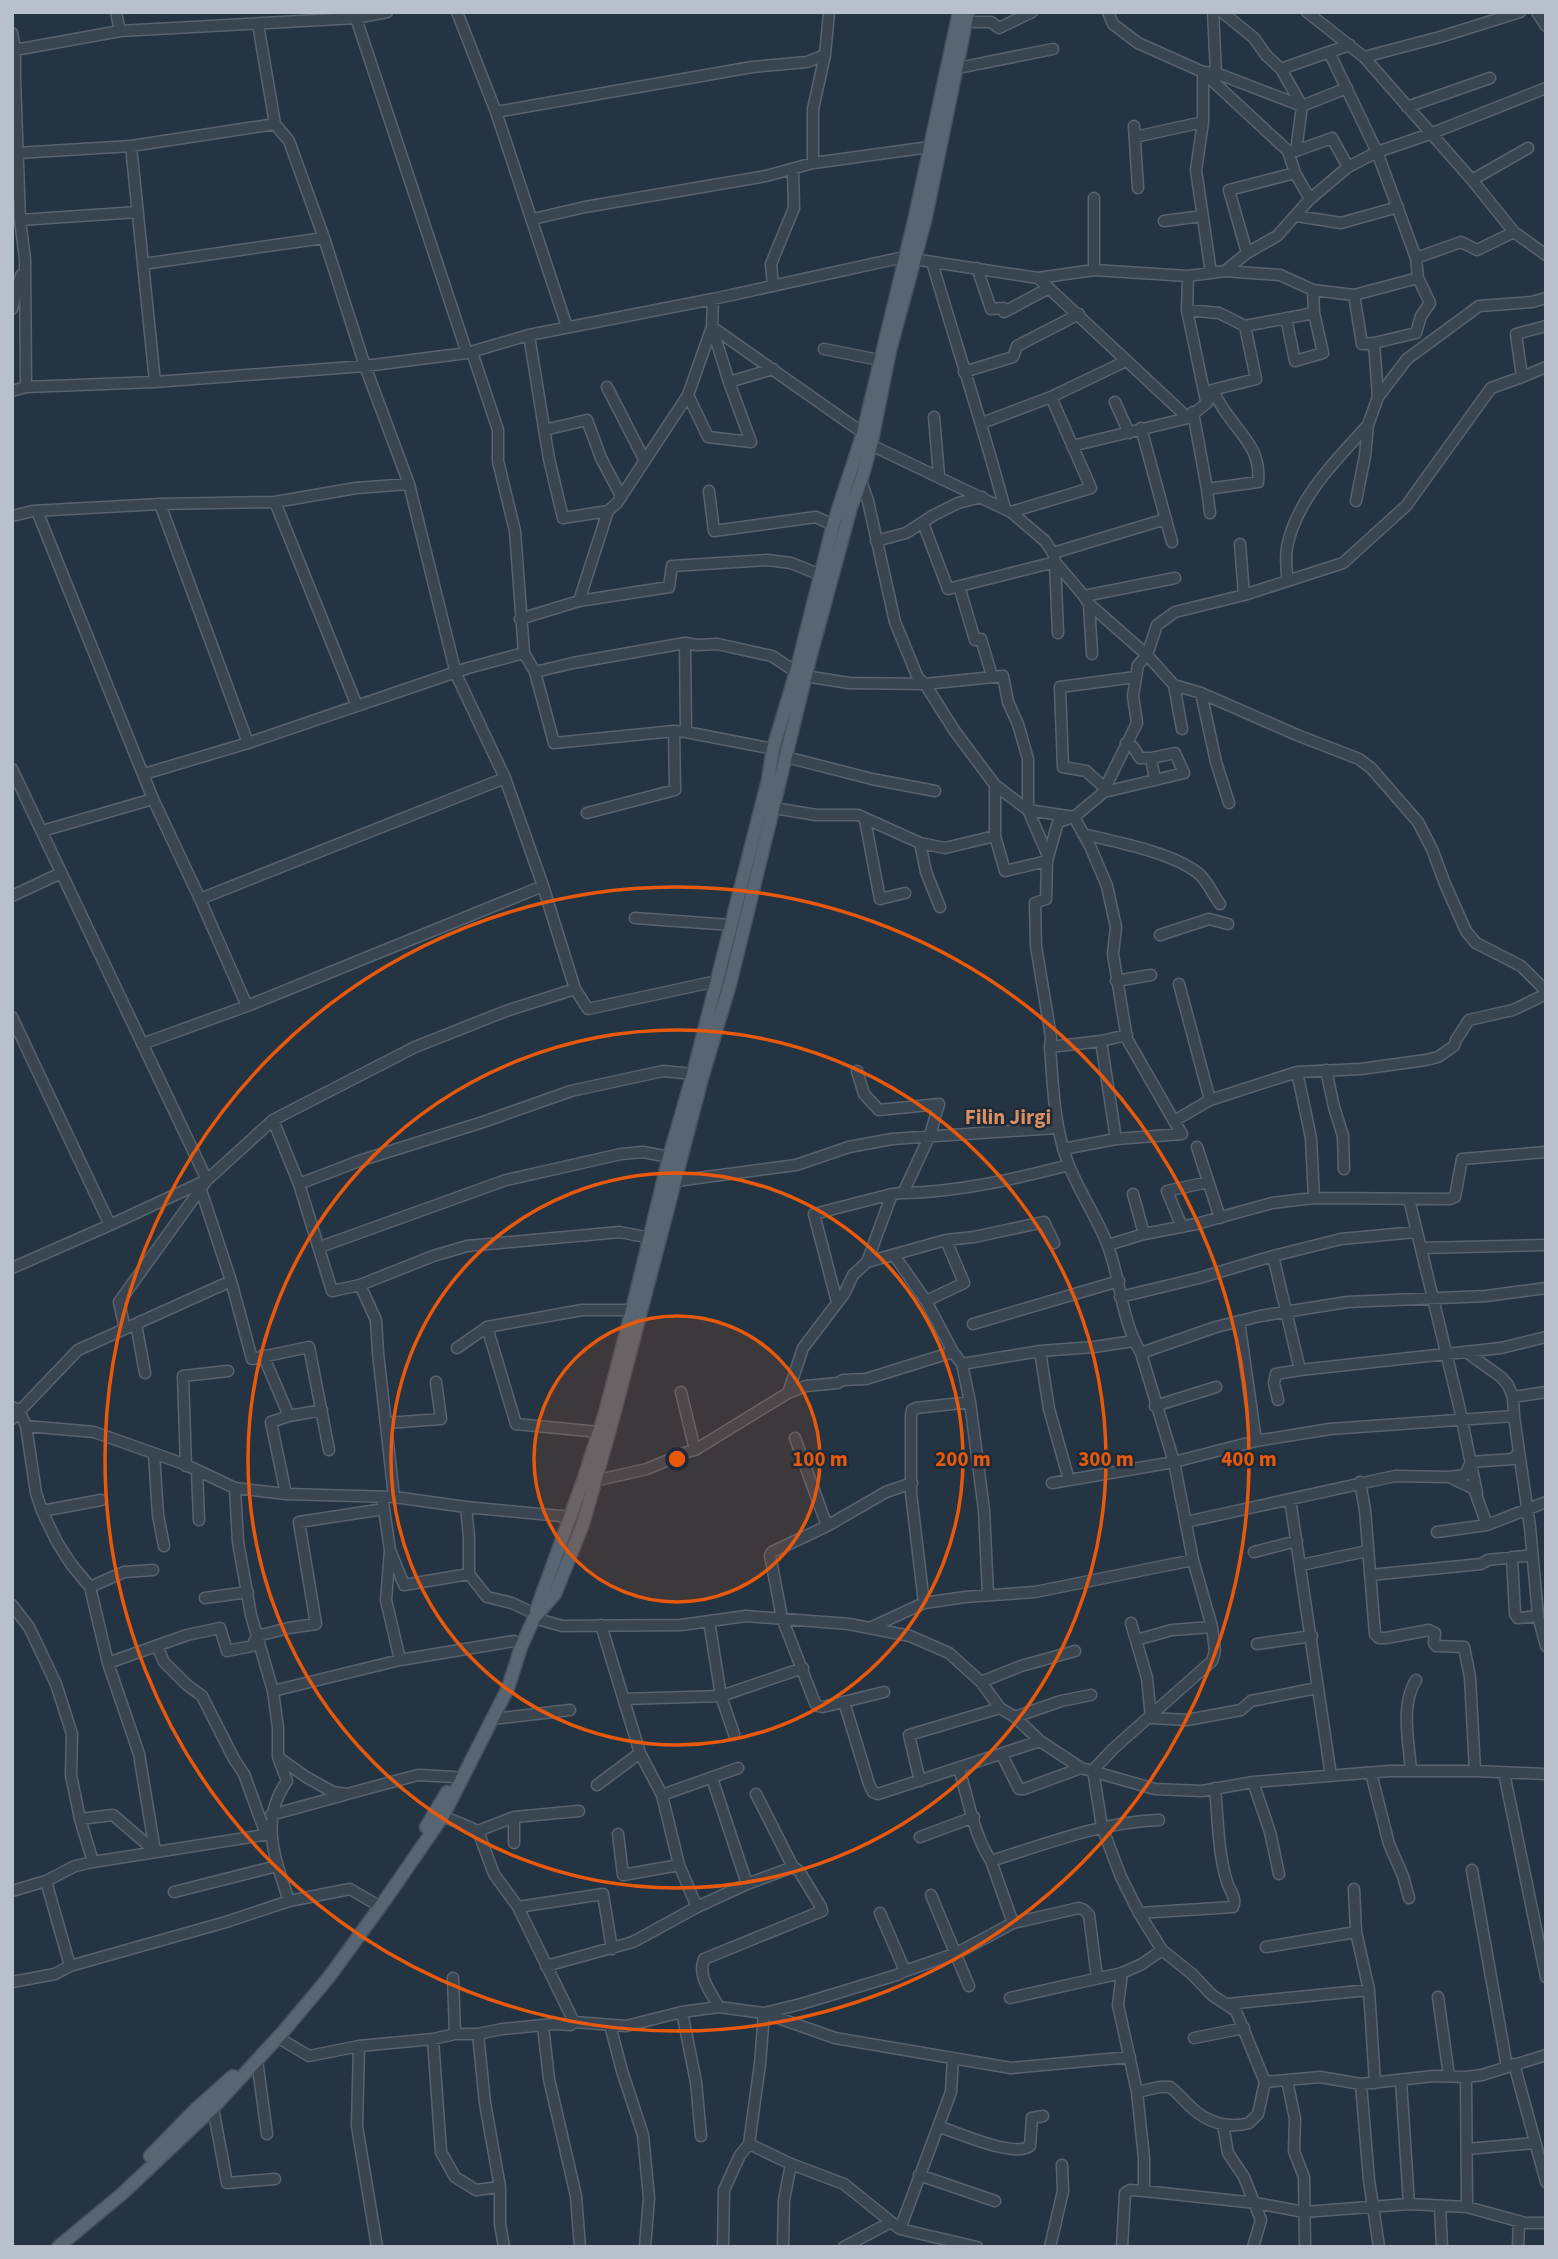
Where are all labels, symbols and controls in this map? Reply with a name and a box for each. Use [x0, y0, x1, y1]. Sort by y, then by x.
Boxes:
district label: Filin Jirgi [965, 1102, 1051, 1132]
text: 100 m [792, 1444, 848, 1474]
text: 200 m [935, 1444, 991, 1474]
text: 300 m [1078, 1444, 1134, 1474]
text: 400 m [1221, 1444, 1277, 1474]
centre of rings [665, 1447, 689, 1471]

